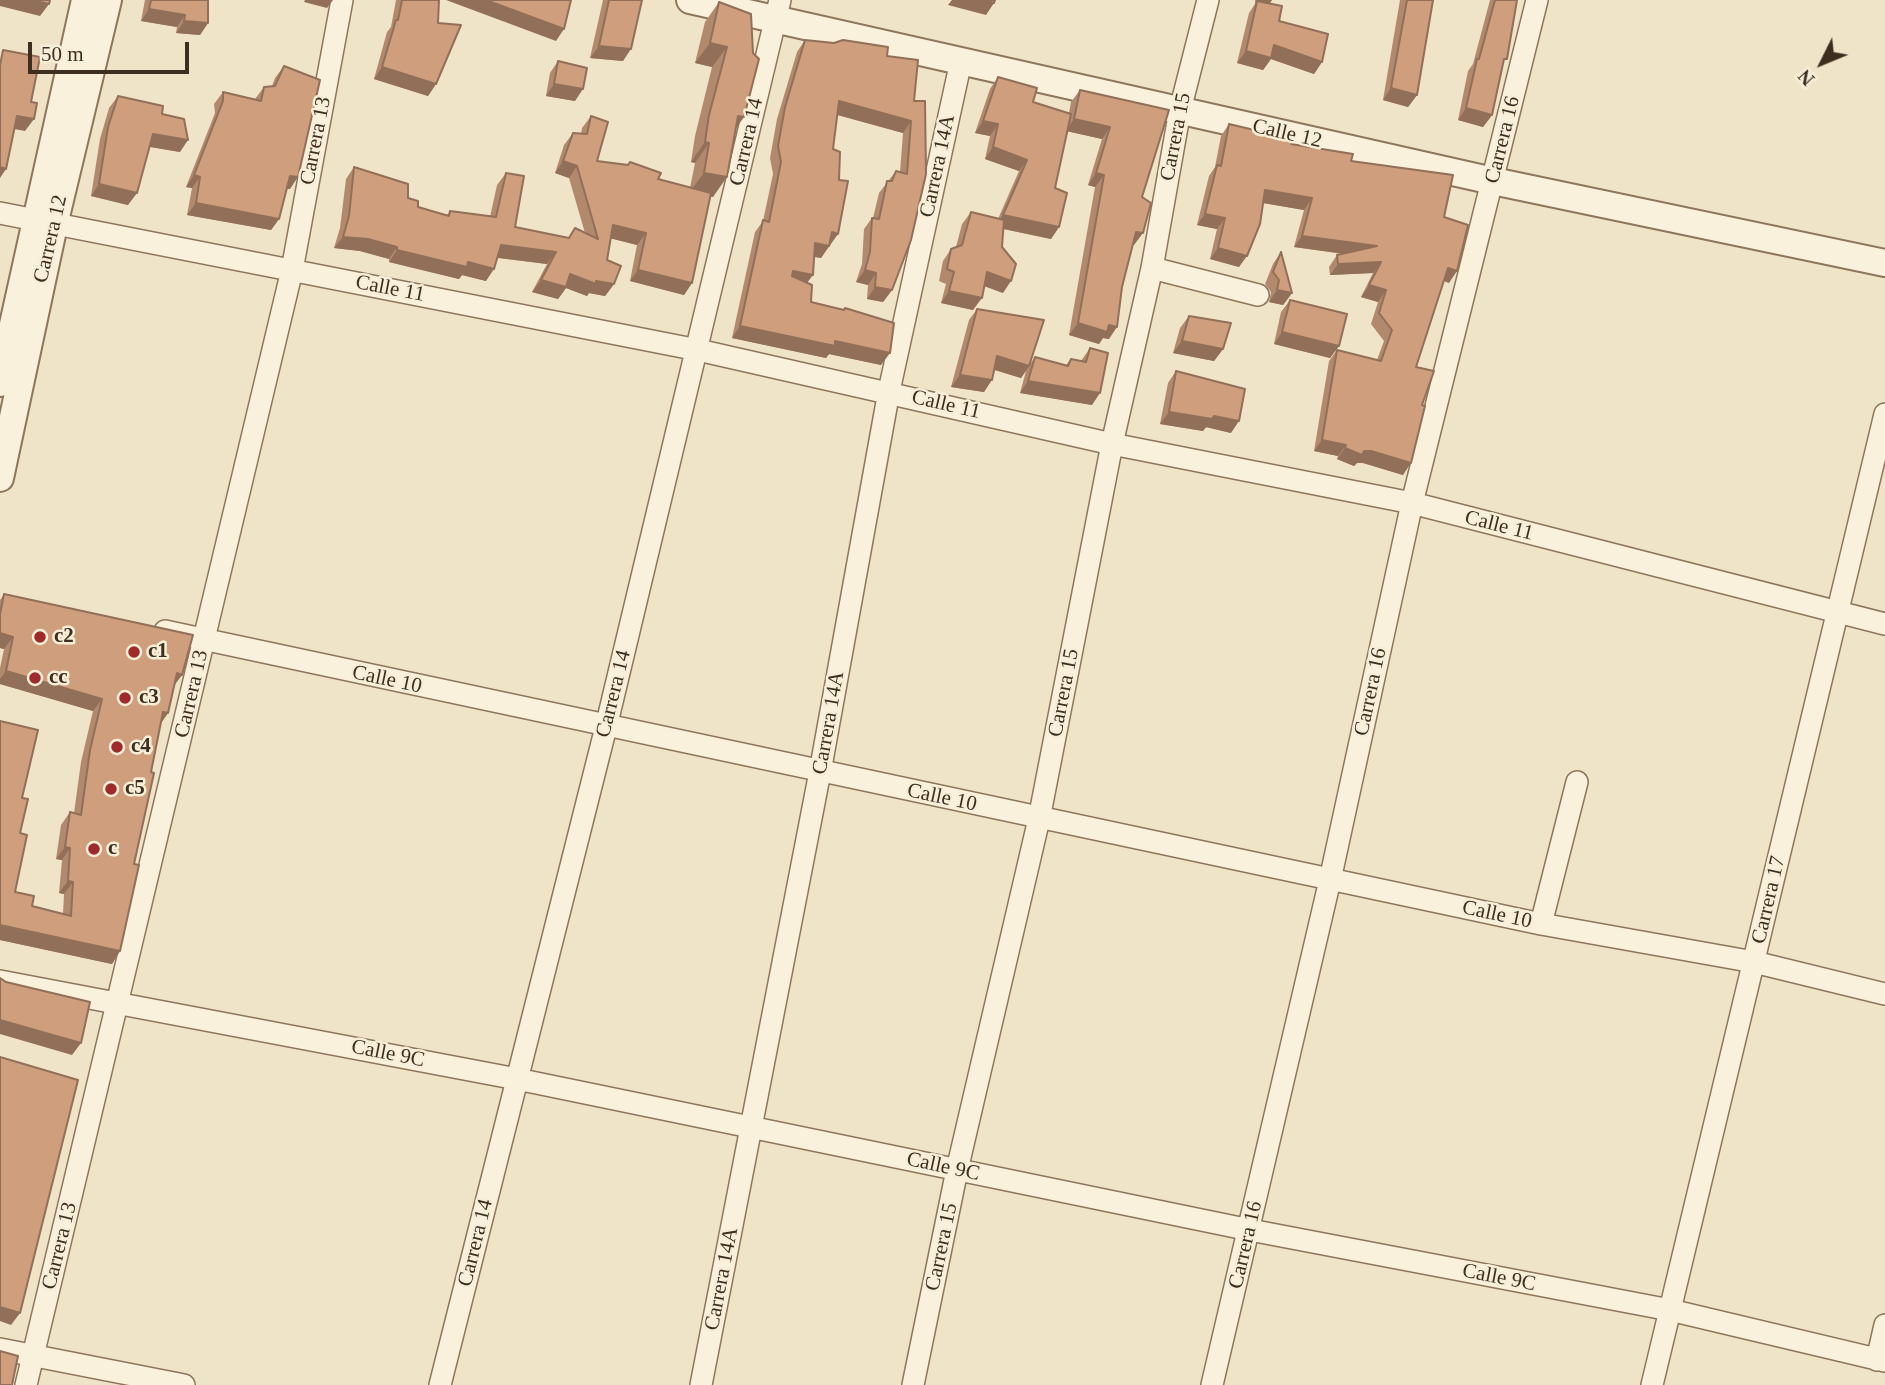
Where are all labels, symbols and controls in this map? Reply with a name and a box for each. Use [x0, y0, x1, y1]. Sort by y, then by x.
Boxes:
scale bar [32, 28, 192, 72]
north arrow [1787, 28, 1857, 98]
text: 50 m [41, 42, 84, 66]
text: N [1794, 65, 1819, 90]
street label: Carrera 15 [1155, 91, 1197, 183]
street label: Carrera 16 [1480, 94, 1526, 186]
street label: Carrera 13 [295, 95, 337, 187]
street label: Carrera 14 [725, 96, 769, 188]
street label: Carrera 14A [915, 112, 961, 220]
street label: Calle 12 [1250, 114, 1324, 154]
street label: Carrera 12 [29, 193, 73, 285]
street label: Calle 11 [353, 270, 427, 308]
street label: Calle 11 [909, 385, 983, 425]
street label: Calle 11 [1462, 505, 1536, 547]
place label: c2 [54, 624, 74, 650]
marker: c2 [32, 629, 48, 645]
place label: c1 [148, 639, 168, 665]
marker: c1 [126, 644, 142, 660]
street label: Carrera 16 [1349, 646, 1393, 738]
street label: Carrera 15 [1043, 647, 1085, 739]
street label: Carrera 13 [170, 648, 214, 740]
street label: Carrera 14 [591, 648, 637, 740]
street label: Calle 10 [350, 660, 424, 700]
place label: cc [49, 665, 68, 691]
street label: Carrera 14A [808, 669, 850, 777]
marker: cc [27, 670, 43, 686]
place label: c3 [139, 685, 159, 711]
marker: c3 [117, 690, 133, 706]
place label: c4 [131, 734, 151, 760]
marker: c4 [109, 739, 125, 755]
place label: c5 [125, 776, 145, 802]
street label: Calle 10 [905, 778, 979, 818]
marker: c5 [103, 781, 119, 797]
place label: c [108, 836, 117, 862]
marker: c [86, 841, 102, 857]
street label: Carrera 17 [1747, 854, 1791, 946]
street label: Calle 10 [1460, 895, 1534, 935]
street label: Calle 9C [349, 1035, 427, 1073]
street label: Calle 9C [904, 1147, 982, 1187]
street label: Carrera 14 [453, 1197, 499, 1289]
street label: Carrera 16 [1224, 1199, 1268, 1291]
street label: Carrera 13 [37, 1200, 83, 1292]
street label: Carrera 15 [920, 1201, 964, 1293]
street label: Carrera 14A [700, 1225, 744, 1333]
street label: Calle 9C [1460, 1259, 1538, 1297]

